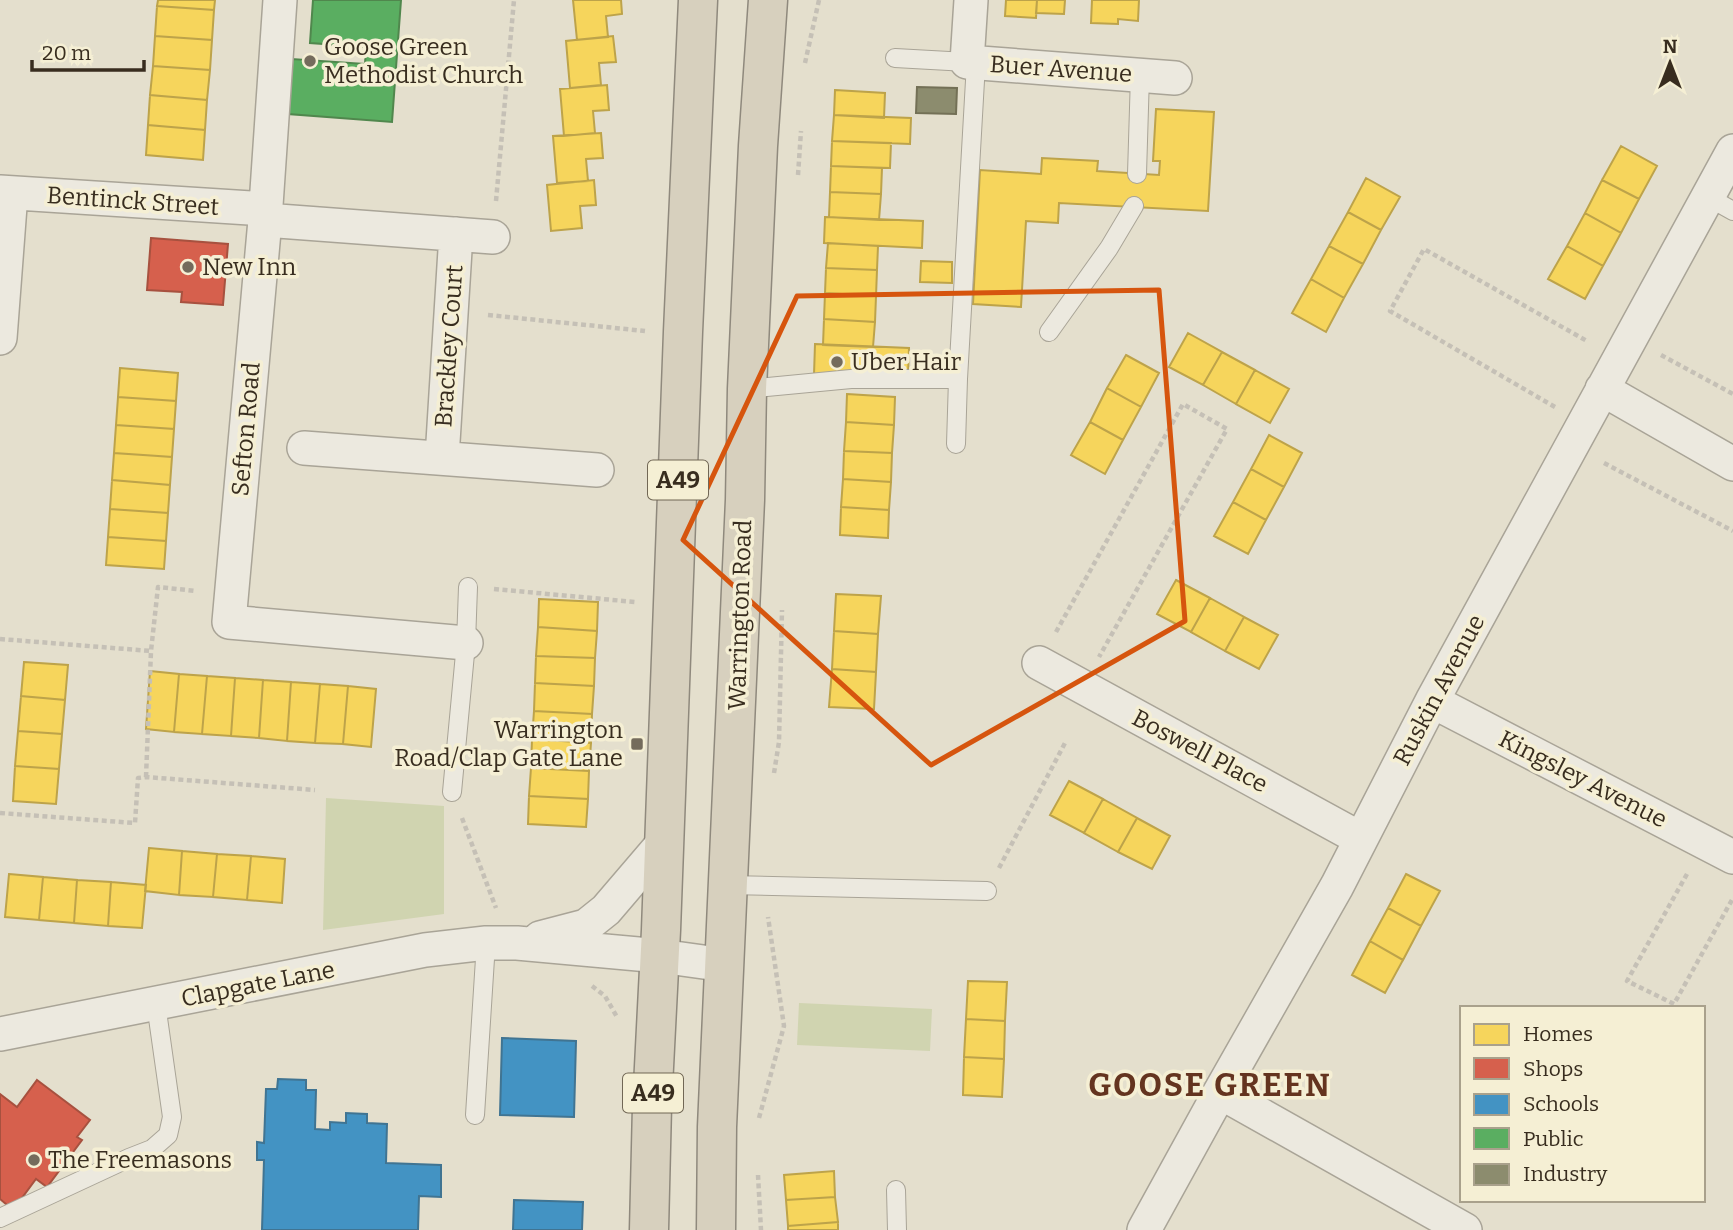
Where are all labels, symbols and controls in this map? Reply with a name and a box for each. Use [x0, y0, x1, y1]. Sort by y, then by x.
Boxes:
scale bar [32, 28, 144, 72]
north arrow [1635, 28, 1705, 98]
place label: Goose Green Methodist Church [324, 33, 523, 89]
text: N [1663, 35, 1678, 58]
text: 20 m [42, 40, 91, 66]
street label: Buer Avenue [989, 50, 1133, 88]
marker: Goose Green Methodist Church [302, 53, 318, 69]
street label: Bentinck Street [46, 181, 220, 221]
place label: New Inn [202, 253, 296, 281]
marker: New Inn [180, 259, 196, 275]
street label: Brackley Court [429, 263, 469, 428]
place label: Uber Hair [851, 348, 961, 376]
marker: Uber Hair [829, 354, 845, 370]
street label: Sefton Road [226, 361, 266, 497]
road number: A49 [648, 460, 708, 500]
street label: Warrington Road [723, 519, 757, 711]
street label: Ruskin Avenue [1388, 610, 1490, 770]
street label: Boswell Place [1128, 704, 1272, 798]
place label: Warrington Road/Clap Gate Lane [394, 716, 623, 772]
street label: Kingsley Avenue [1494, 725, 1672, 833]
marker: Warrington Road/Clap Gate Lane [629, 736, 645, 752]
street label: Clapgate Lane [179, 955, 337, 1013]
legend [1460, 1006, 1705, 1202]
text: Homes [1523, 1021, 1593, 1047]
text: Shops [1523, 1056, 1583, 1082]
district label: GOOSE GREEN [1088, 1066, 1332, 1104]
road number: A49 [623, 1074, 683, 1112]
text: Schools [1523, 1091, 1599, 1117]
text: Public [1523, 1126, 1584, 1152]
place label: The Freemasons [48, 1146, 232, 1174]
marker: The Freemasons [26, 1152, 42, 1168]
text: Industry [1523, 1161, 1608, 1187]

